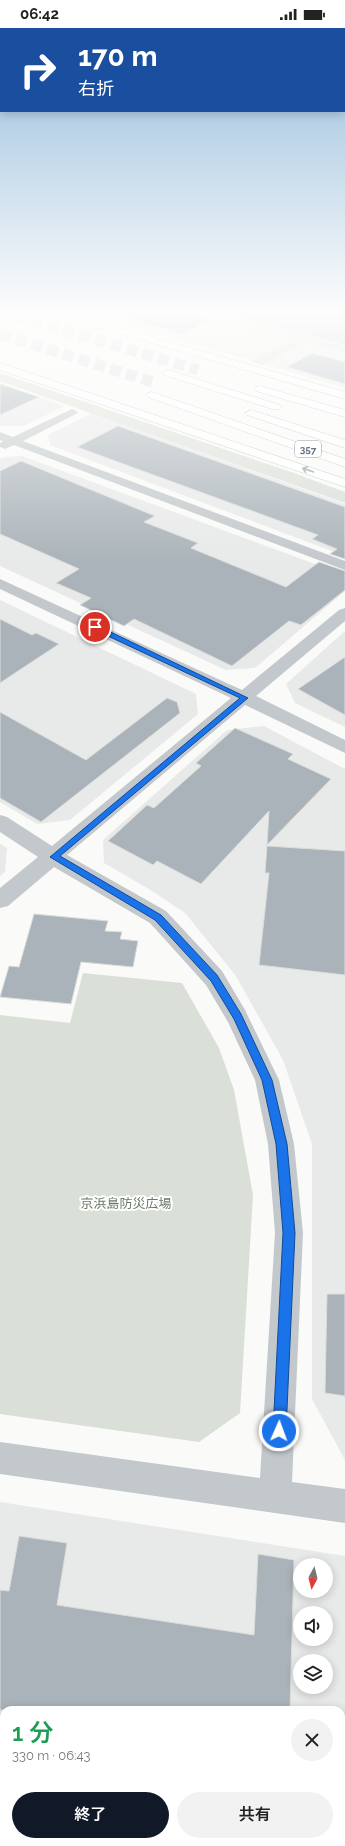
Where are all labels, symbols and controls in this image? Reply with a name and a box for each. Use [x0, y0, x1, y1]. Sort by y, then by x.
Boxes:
text: 06:42 [20, 5, 59, 23]
text: 170 m [78, 40, 158, 73]
icon: right [12, 44, 64, 96]
text: 右折 [78, 78, 114, 99]
road number: 357 [295, 441, 321, 457]
one-way arrow [302, 466, 315, 473]
pin [78, 610, 112, 644]
icon: arrive [84, 616, 106, 638]
park label: 京浜島防災広場 [80, 1196, 172, 1211]
position arrow [258, 1410, 300, 1452]
north arrow [293, 1558, 333, 1598]
map controls [293, 1558, 333, 1694]
button: sound [293, 1606, 333, 1646]
button: layers [293, 1654, 333, 1694]
text: 1 分 [12, 1718, 53, 1747]
button: close [291, 1719, 333, 1761]
text: 330 m · 06:43 [12, 1748, 90, 1763]
button: 終了 [12, 1792, 169, 1838]
button: 共有 [177, 1792, 333, 1838]

